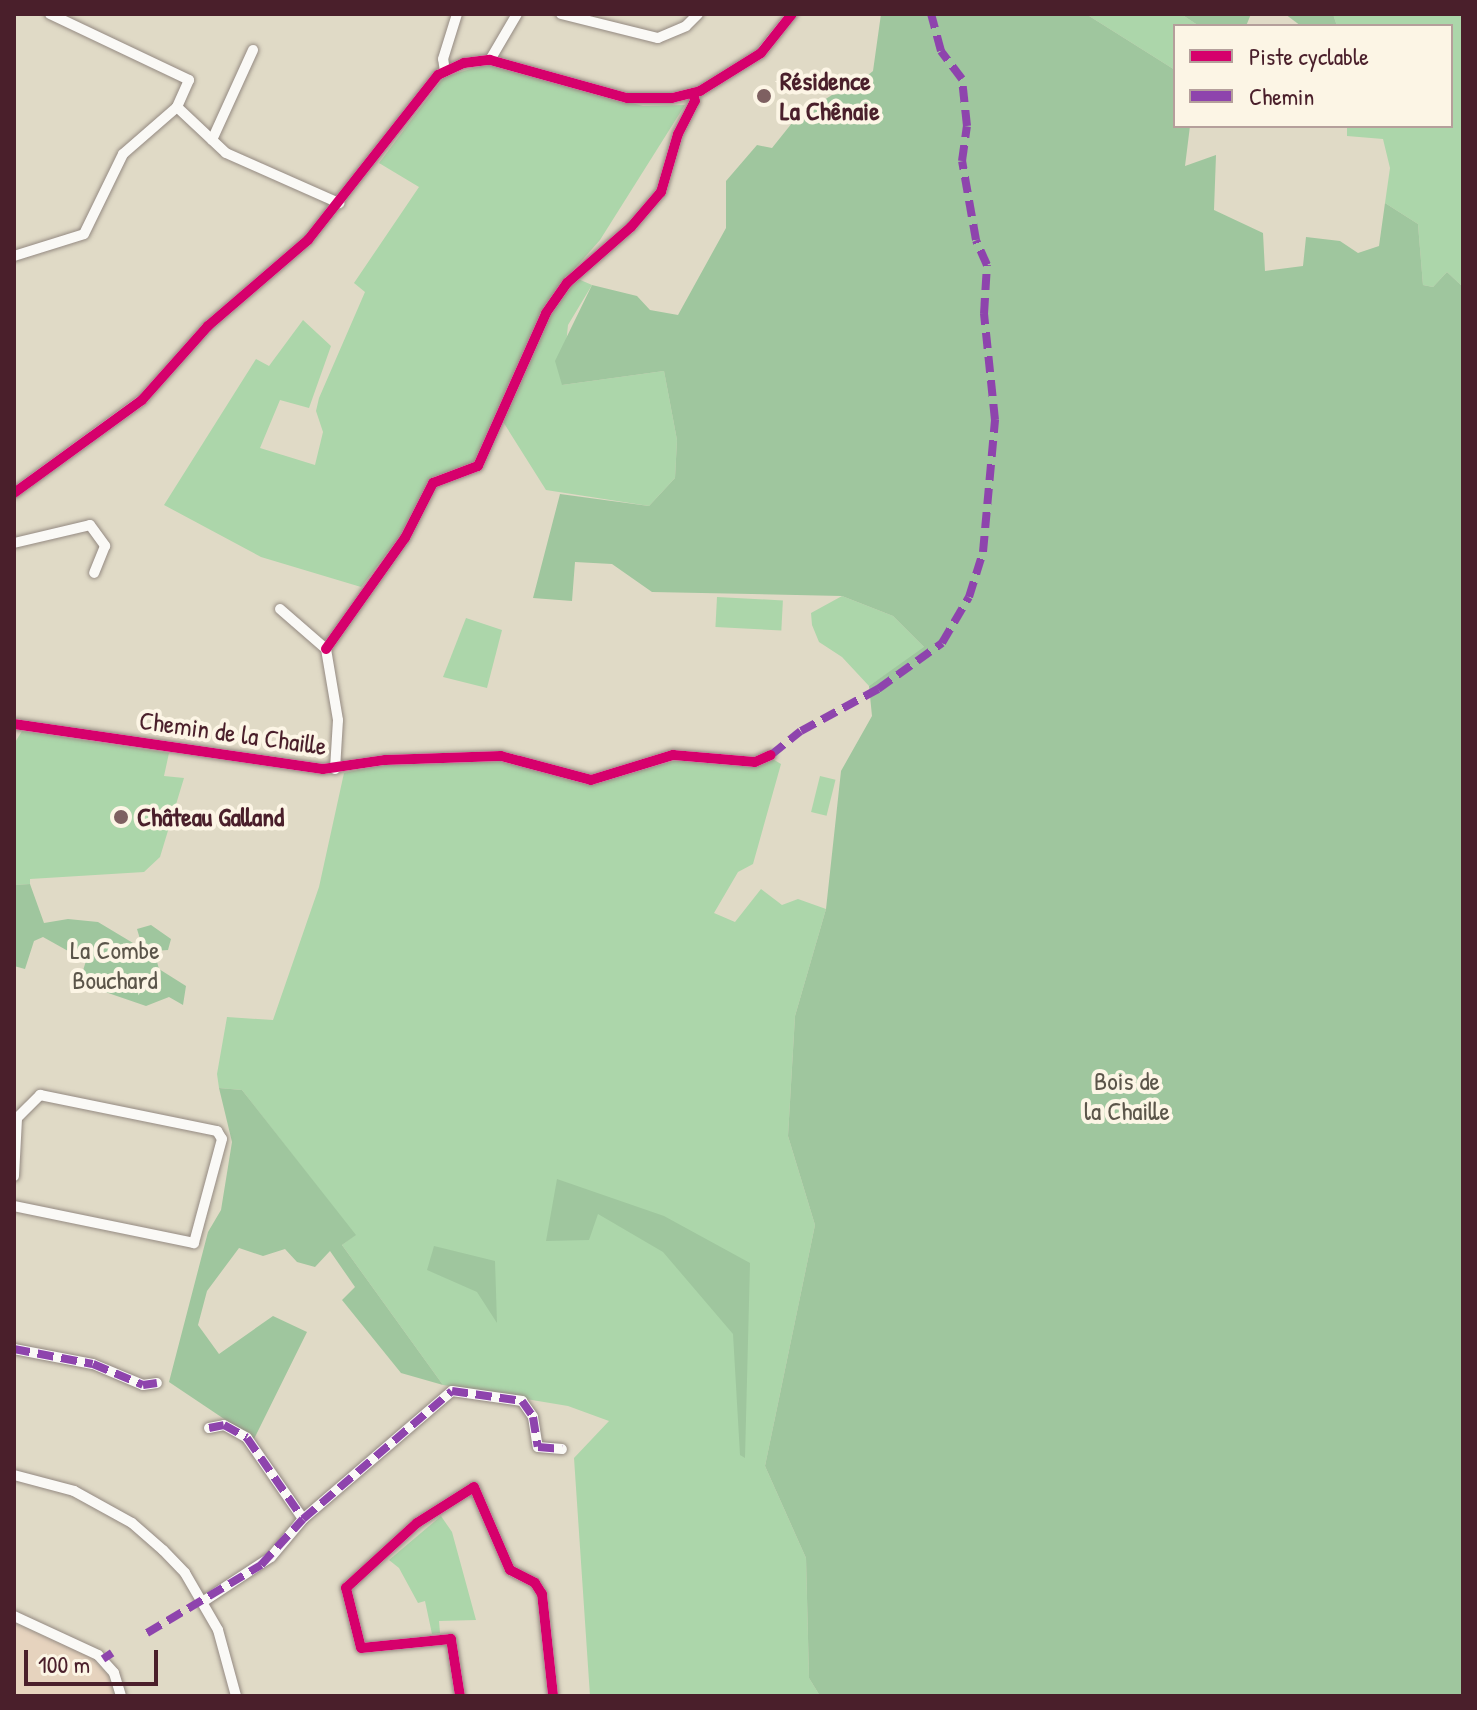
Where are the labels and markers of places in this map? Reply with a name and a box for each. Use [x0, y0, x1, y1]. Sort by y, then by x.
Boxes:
place label: Résidence La Chênaie [780, 65, 879, 126]
marker: Résidence La Chênaie [755, 87, 773, 105]
place label: Château Galland [137, 801, 284, 833]
marker: Château Galland [112, 808, 130, 826]

